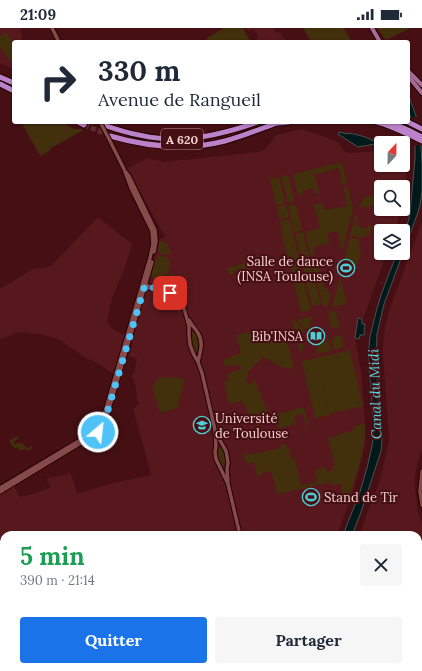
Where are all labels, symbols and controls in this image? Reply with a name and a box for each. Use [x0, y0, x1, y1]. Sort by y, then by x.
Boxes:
text: 21:09 [20, 5, 56, 24]
text: 330 m [98, 53, 180, 89]
icon: right [32, 56, 84, 108]
text: Avenue de Rangueil [98, 88, 261, 111]
road number: A 620 [161, 129, 203, 149]
north arrow [374, 136, 410, 172]
map controls [374, 136, 410, 260]
button: search [374, 180, 410, 216]
button: layers [374, 224, 410, 260]
place label: Salle de dance (INSA Toulouse) [237, 253, 333, 285]
sports icon: Salle de dance (INSA Toulouse) [336, 258, 356, 278]
pin [153, 276, 187, 310]
icon: arrive [159, 282, 181, 304]
library icon: Bib'INSA [306, 326, 326, 346]
place label: Bib'INSA [252, 328, 304, 345]
water label: Canal du Midi [364, 348, 386, 440]
place label: Université de Toulouse [215, 410, 288, 442]
position arrow [77, 411, 119, 453]
school or university icon: Université de Toulouse [192, 415, 212, 435]
sports icon: Stand de Tir [301, 487, 321, 507]
place label: Stand de Tir [324, 489, 398, 506]
text: 5 min [20, 541, 85, 572]
button: close [360, 544, 402, 586]
text: 390 m · 21:14 [20, 572, 95, 589]
button: Quitter [20, 617, 207, 663]
button: Partager [215, 617, 402, 663]

